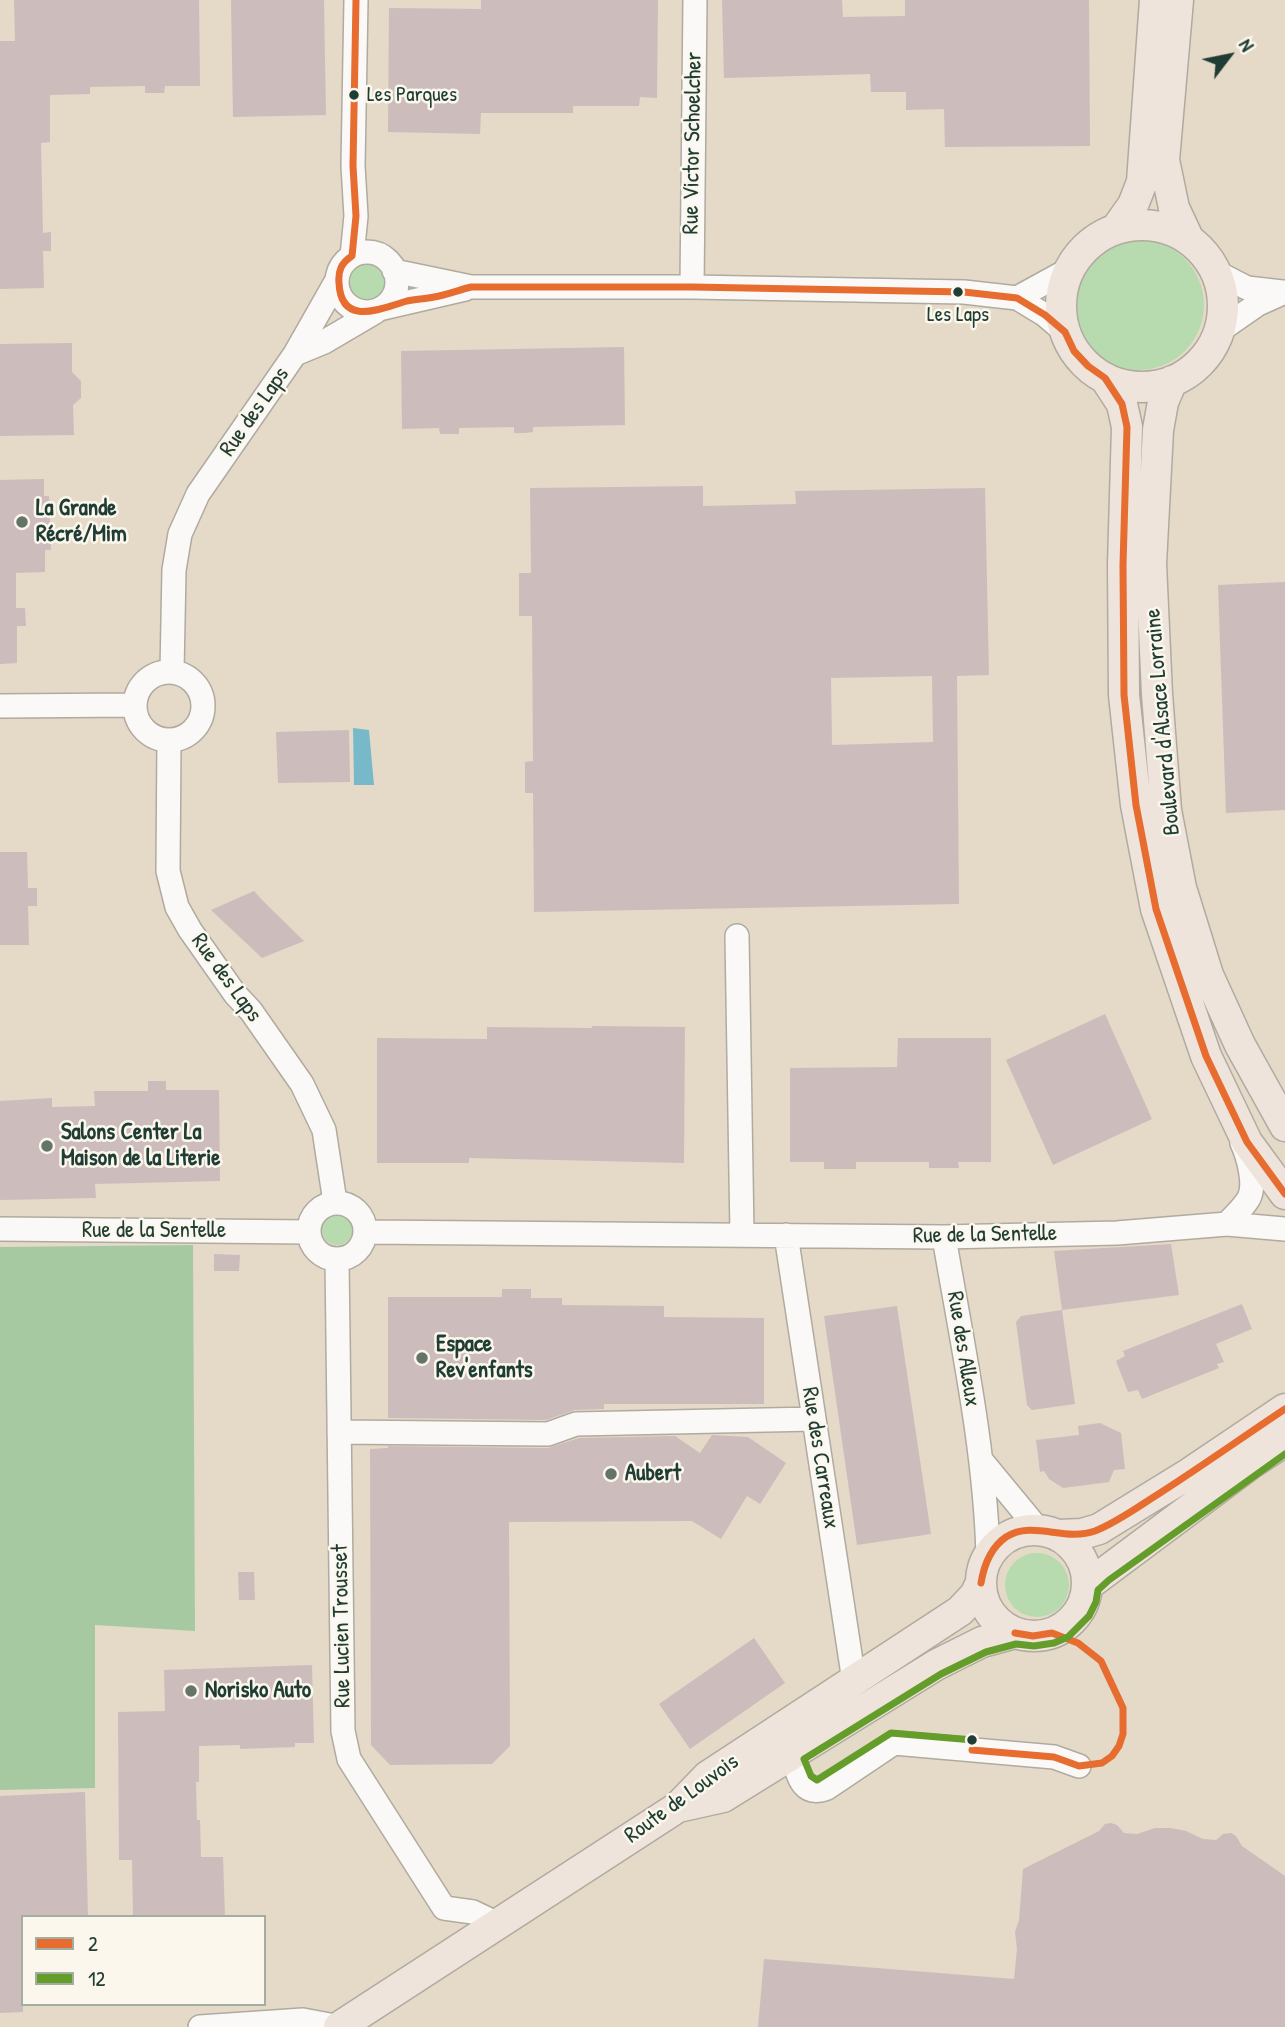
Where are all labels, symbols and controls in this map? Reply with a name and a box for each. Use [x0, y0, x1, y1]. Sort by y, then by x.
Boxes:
north arrow [1194, 21, 1264, 91]
text: N [1233, 34, 1261, 56]
street label: Rue Victor Schoelcher [678, 51, 708, 235]
place label: Les Parques [367, 82, 457, 108]
marker: Les Parques [347, 88, 361, 102]
marker: Les Laps [951, 285, 965, 299]
place label: Les Laps [927, 302, 989, 328]
street label: Rue des Laps [214, 362, 296, 462]
place label: La Grande Récré/Mim [36, 495, 127, 549]
marker: La Grande Récré/Mim [14, 514, 30, 530]
street label: Boulevard d'Alsace Lorraine [1139, 608, 1187, 836]
street label: Rue des Laps [185, 928, 267, 1028]
place label: Salons Center La Maison de la Literie [61, 1119, 220, 1173]
marker: Salons Center La Maison de la Literie [39, 1138, 55, 1154]
street label: Rue de la Sentelle [82, 1217, 226, 1245]
street label: Rue de la Sentelle [913, 1220, 1057, 1250]
street label: Rue des Alleux [940, 1289, 986, 1409]
place label: Espace Rev'enfants [436, 1331, 533, 1385]
marker: Espace Rev'enfants [414, 1350, 430, 1366]
street label: Rue des Carreaux [795, 1385, 845, 1531]
place label: Aubert [625, 1460, 681, 1488]
marker: Aubert [603, 1466, 619, 1482]
street label: Rue Lucien Trousset [327, 1544, 357, 1708]
place label: Norisko Auto [205, 1677, 311, 1705]
marker: Norisko Auto [183, 1683, 199, 1699]
unlabelled marker [965, 1733, 979, 1747]
street label: Route de Louvois [620, 1748, 744, 1850]
legend [21, 1915, 266, 2006]
text: 2 [88, 1929, 98, 1958]
text: 12 [88, 1964, 105, 1993]

